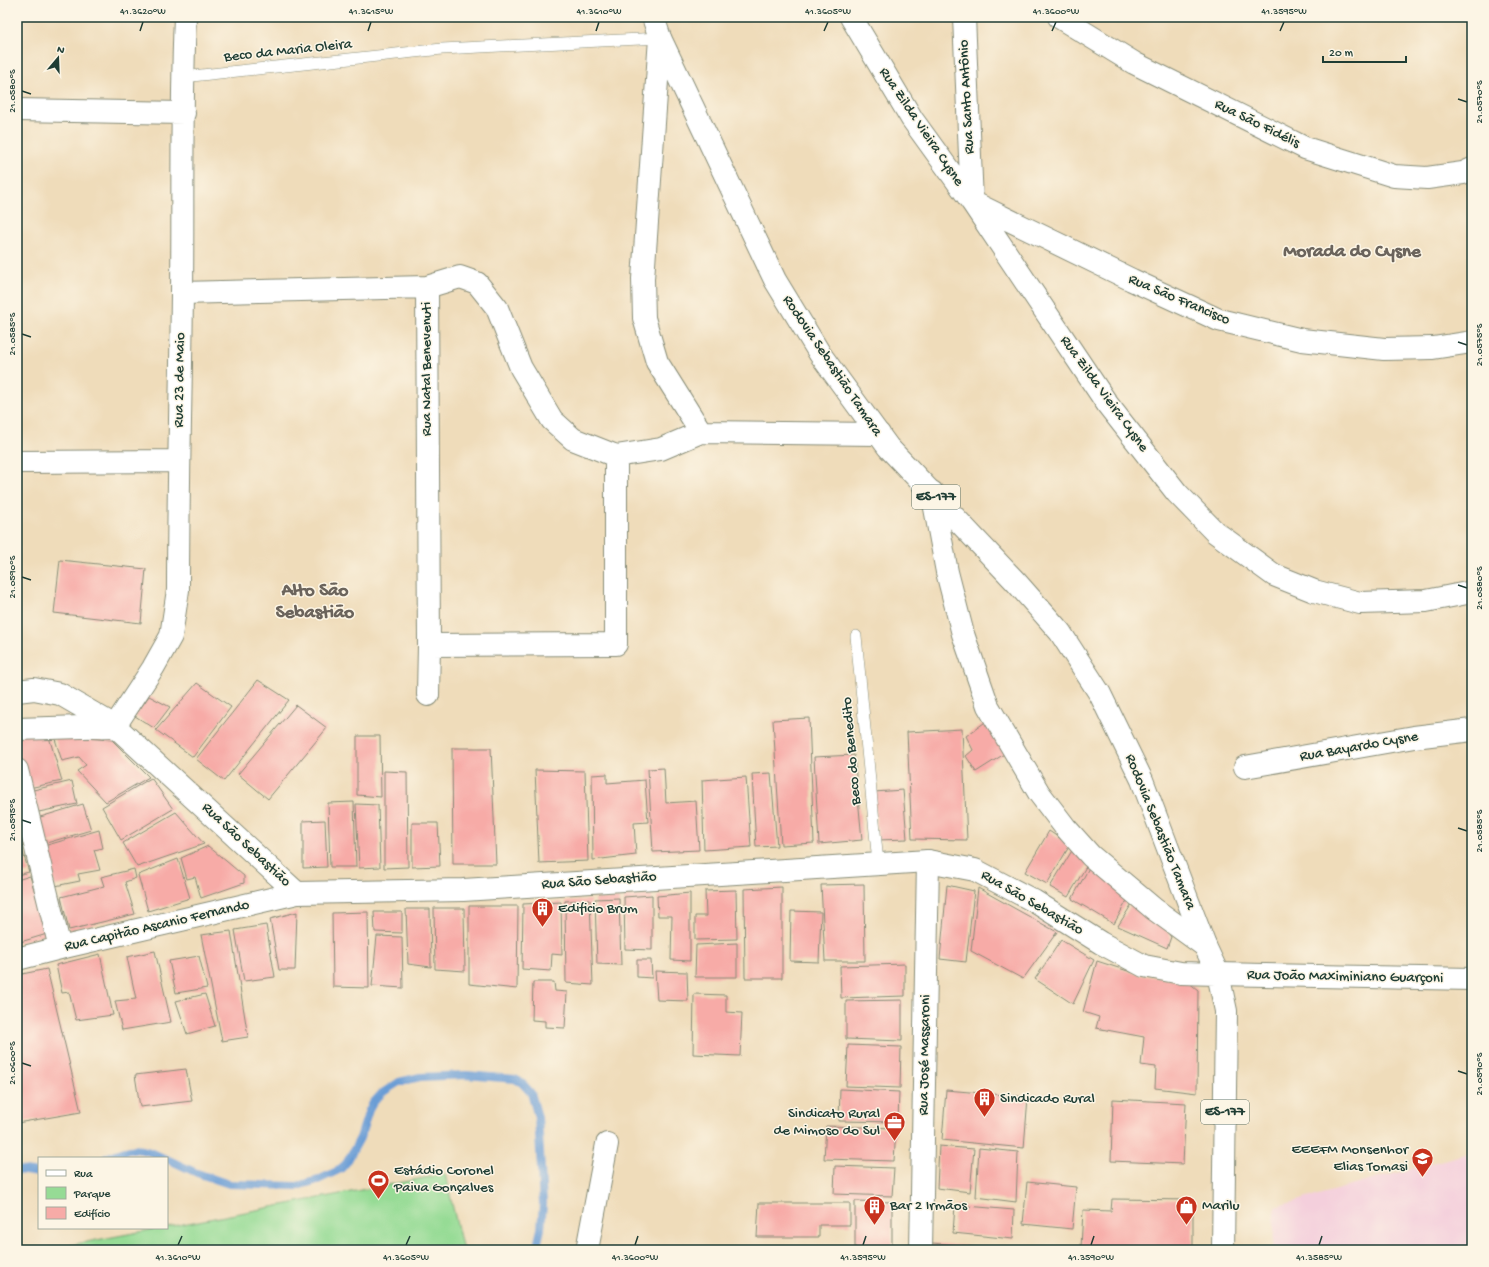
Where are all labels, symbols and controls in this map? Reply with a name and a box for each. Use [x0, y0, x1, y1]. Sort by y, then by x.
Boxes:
text: 41.3620°W [120, 6, 166, 18]
text: 41.3615°W [349, 6, 394, 18]
text: 41.3610°W [577, 6, 622, 18]
text: 41.3605°W [805, 6, 852, 18]
text: 41.3600°W [1033, 6, 1080, 18]
text: 41.3595°W [1261, 6, 1307, 18]
street label: Beco da Maria Oleira [222, 35, 354, 67]
north arrow [38, 38, 78, 78]
scale bar [1323, 38, 1406, 64]
street label: Rua Santo Antônio [955, 39, 979, 155]
text: N [55, 44, 66, 57]
text: 20 m [1329, 47, 1354, 61]
street label: Rua Zilda Vieira Cysne [875, 64, 968, 190]
text: 21.0580°S [7, 69, 19, 113]
text: 21.0570°S [1474, 80, 1486, 124]
street label: Rua São Fidélis [1211, 96, 1303, 153]
district label: Morada do Cysne [1283, 241, 1422, 264]
street label: Rua São Francisco [1125, 270, 1233, 330]
street label: Rodovia Sebastião Tamara [778, 292, 886, 440]
street label: Rua Natal Benevenuti [418, 302, 436, 436]
text: 21.0585°S [7, 312, 19, 355]
text: 21.0575°S [1474, 323, 1486, 366]
street label: Rua 23 de Maio [170, 332, 190, 428]
street label: Rua Zilda Vieira Cysne [1056, 332, 1152, 456]
road number: ES-177 [912, 485, 960, 509]
text: 21.0590°S [7, 555, 19, 598]
text: 21.0580°S [1474, 566, 1486, 610]
district label: Alto São Sebastião [276, 580, 354, 625]
street label: Beco do Benedito [838, 696, 866, 807]
street label: Rua Bayardo Cysne [1298, 728, 1420, 766]
street label: Rodovia Sebastião Tamara [1121, 752, 1200, 913]
text: 21.0595°S [7, 798, 19, 841]
street label: Rua São Sebastião [198, 799, 294, 891]
text: 21.0585°S [1474, 809, 1486, 852]
street label: Rua São Sebastião [978, 866, 1087, 940]
street label: Rua São Sebastião [541, 868, 657, 894]
street label: Rua Capitão Ascanio Fernando [63, 896, 251, 956]
building icon: Edificio Brum [529, 896, 555, 929]
place label: Edificio Brum [558, 900, 638, 918]
street label: Rua João Maximiniano Guarçoni [1247, 966, 1443, 988]
street label: Rua José Massaroni [915, 994, 935, 1116]
text: 21.0600°S [7, 1041, 19, 1085]
text: 21.0590°S [1474, 1052, 1486, 1095]
building icon: Sindicado Rural [972, 1086, 998, 1119]
place label: Sindicado Rural [1000, 1090, 1095, 1108]
road number: ES-177 [1201, 1100, 1249, 1124]
place label: Sindicato Rural de Mimoso do Sul [774, 1105, 880, 1140]
office icon: Sindicato Rural de Mimoso do Sul [882, 1110, 908, 1143]
place label: EEEFM Monsenhor Elias Tomasi [1291, 1141, 1410, 1176]
school or university icon: EEEFM Monsenhor Elias Tomasi [1410, 1146, 1436, 1179]
legend [38, 1157, 168, 1229]
place label: Estádio Coronel Paiva Gonçalves [393, 1162, 494, 1197]
sports icon: Estádio Coronel Paiva Gonçalves [365, 1167, 391, 1200]
text: Rua [74, 1168, 93, 1182]
text: Parque [73, 1188, 111, 1202]
building icon: Bar 2 Irmãos [861, 1193, 887, 1226]
shop icon: Marilu [1173, 1193, 1199, 1226]
place label: Bar 2 Irmãos [889, 1197, 967, 1215]
place label: Marilu [1202, 1197, 1240, 1215]
text: Edifício [74, 1208, 110, 1222]
text: 41.3610°W [156, 1252, 201, 1264]
text: 41.3605°W [383, 1252, 430, 1264]
text: 41.3600°W [612, 1252, 659, 1264]
text: 41.3595°W [840, 1252, 886, 1264]
text: 41.3590°W [1068, 1252, 1115, 1264]
text: 41.3585°W [1296, 1252, 1343, 1264]

